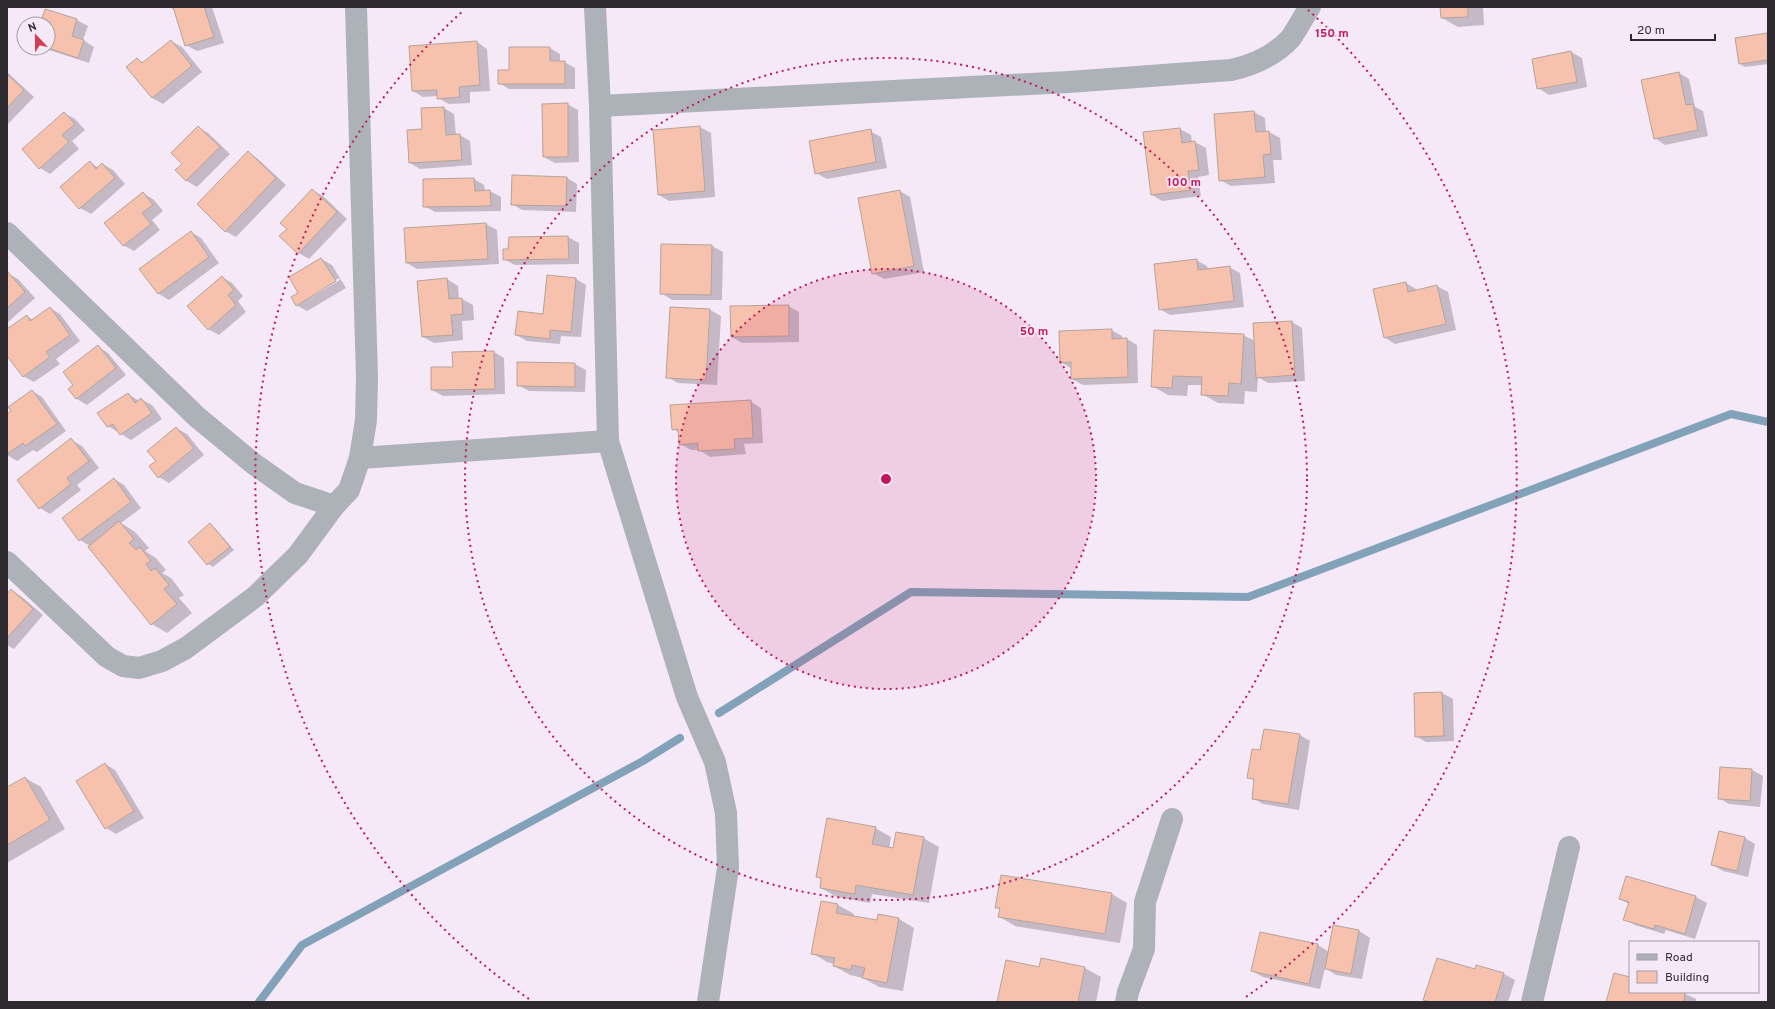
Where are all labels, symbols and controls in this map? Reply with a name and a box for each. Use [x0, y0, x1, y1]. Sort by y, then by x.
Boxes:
north arrow [16, 16, 56, 56]
scale bar [1631, 16, 1715, 42]
text: N [26, 20, 39, 36]
text: 20 m [1637, 23, 1665, 39]
text: 150 m [1315, 26, 1349, 42]
text: 100 m [1167, 175, 1201, 191]
text: 50 m [1020, 324, 1048, 340]
centre of rings [879, 472, 893, 486]
legend [1629, 941, 1759, 993]
text: Road [1665, 950, 1693, 966]
text: Building [1665, 970, 1709, 986]

